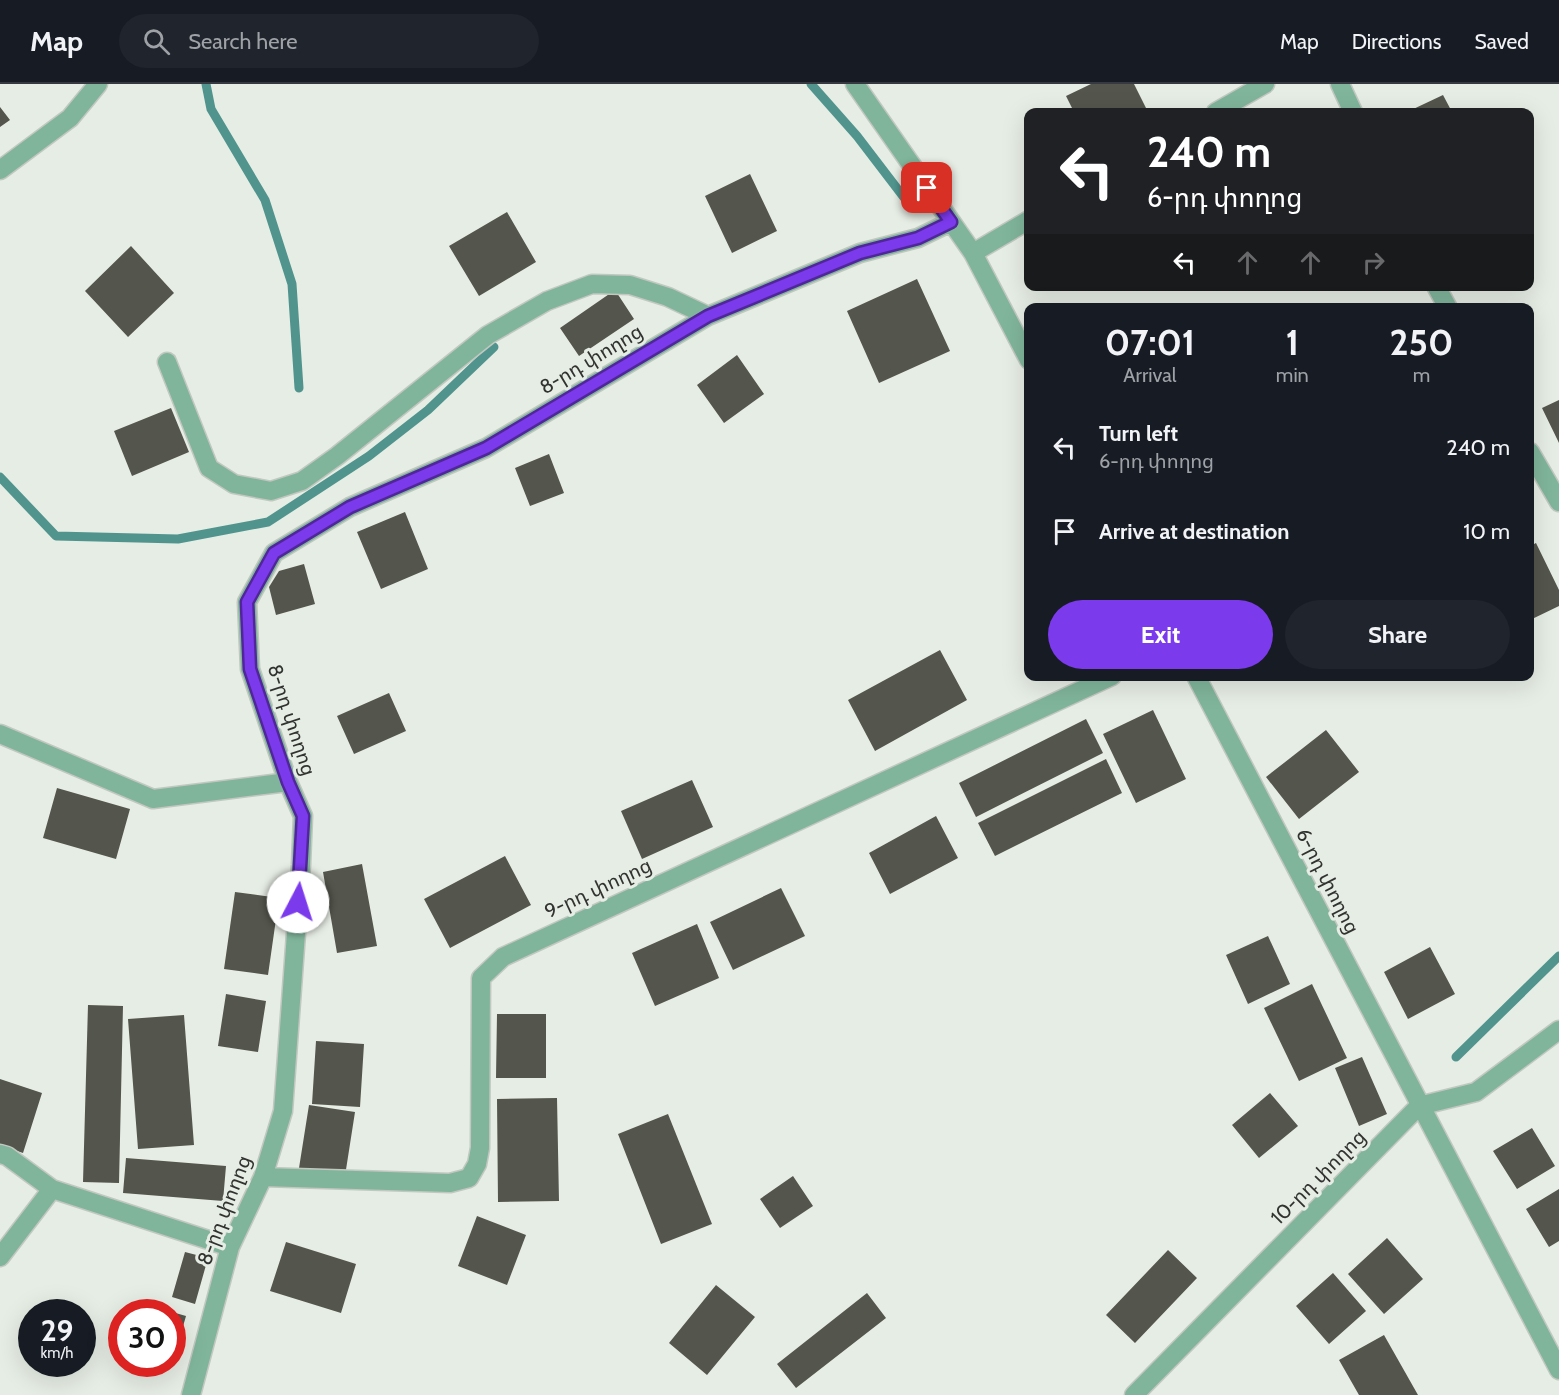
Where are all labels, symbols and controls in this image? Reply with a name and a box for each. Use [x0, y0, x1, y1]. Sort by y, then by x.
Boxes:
search box [119, 14, 539, 68]
text: Map [30, 24, 83, 58]
icon: search [140, 25, 173, 58]
text: Search here [188, 28, 297, 55]
text: Map [1280, 29, 1319, 54]
text: Directions [1352, 29, 1441, 54]
text: Saved [1474, 29, 1529, 54]
text: 240 m [1147, 126, 1271, 178]
icon: left [1048, 132, 1126, 210]
pin [901, 162, 952, 213]
icon: arrive [910, 171, 943, 204]
text: 6-րդ փողոց [1147, 181, 1302, 214]
icon: left [1168, 246, 1201, 279]
icon: ahead [1231, 246, 1264, 279]
icon: ahead [1294, 246, 1327, 279]
icon: right [1357, 246, 1390, 279]
street label: 8-րդ փողոց [535, 319, 647, 399]
text: 07:01 [1105, 320, 1195, 364]
text: 1 [1286, 320, 1299, 364]
text: 250 [1390, 320, 1453, 364]
text: Arrival [1123, 363, 1177, 387]
text: min [1276, 363, 1309, 387]
text: m [1413, 363, 1430, 387]
text: Turn left [1099, 420, 1178, 447]
icon: left [1048, 431, 1081, 464]
text: 240 m [1446, 434, 1510, 461]
text: 6-րդ փողոց [1099, 449, 1214, 473]
icon: arrive [1048, 515, 1081, 548]
text: Arrive at destination [1099, 518, 1289, 545]
text: 10 m [1463, 518, 1510, 545]
button: Exit [1048, 600, 1273, 669]
button: Share [1285, 600, 1510, 669]
street label: 8-րդ փողոց [263, 661, 321, 779]
street label: 6-րդ փողոց [1291, 824, 1365, 938]
street label: 9-րդ փողոց [541, 853, 655, 923]
position arrow [266, 870, 330, 934]
street label: 10-րդ փողոց [1266, 1125, 1370, 1229]
street label: 8-րդ փողոց [192, 1152, 256, 1268]
speed limit sign: 30 [108, 1299, 186, 1377]
text: 29 [41, 1312, 73, 1349]
text: km/h [41, 1344, 73, 1362]

